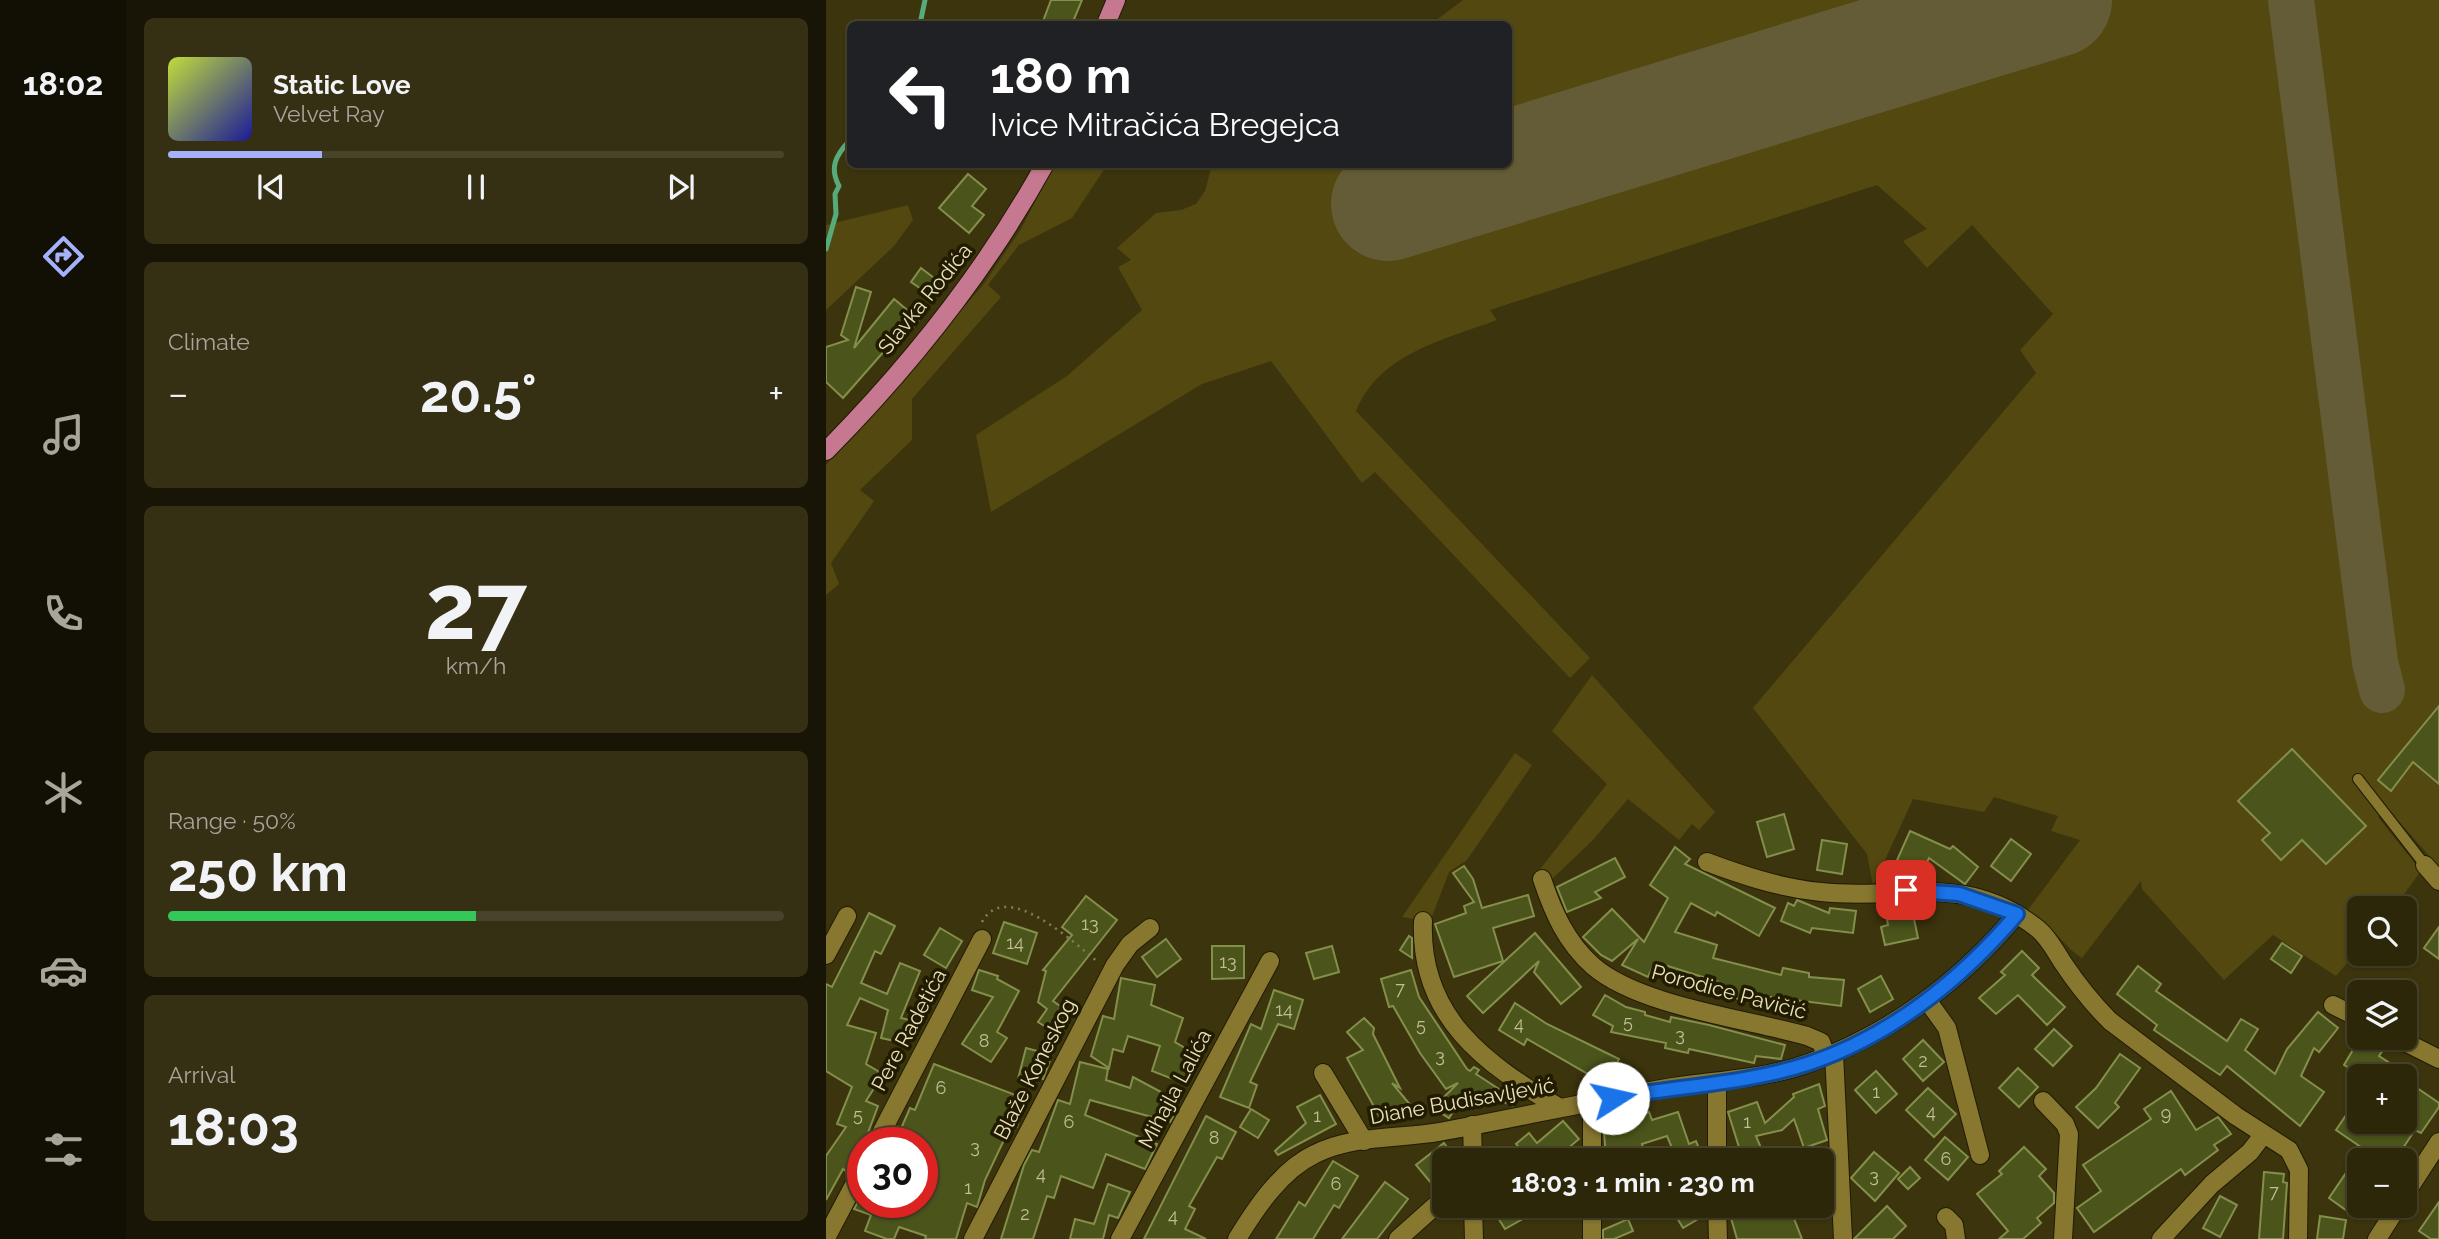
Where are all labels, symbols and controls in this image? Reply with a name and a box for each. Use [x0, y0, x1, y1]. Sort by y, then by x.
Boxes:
text: 180 m [990, 47, 1131, 104]
icon: left [875, 49, 966, 140]
text: 18:02 [23, 65, 103, 102]
text: Static Love [273, 70, 411, 100]
text: Velvet Ray [273, 100, 385, 127]
text: Ivice Mitračića Bregejca [990, 106, 1340, 143]
icon: previous [252, 168, 290, 206]
icon: pause [457, 168, 495, 206]
icon: next [662, 168, 700, 206]
icon: directions [39, 232, 88, 281]
street label: Slavka Rodića [872, 238, 977, 359]
text: Climate [168, 328, 250, 355]
text: 20.5° [420, 363, 537, 424]
text: − [168, 371, 188, 416]
text: + [768, 371, 784, 416]
icon: music [39, 410, 88, 459]
text: 27 [425, 553, 527, 660]
icon: phone [39, 589, 88, 638]
text: km/h [446, 652, 506, 679]
icon: climate [39, 768, 88, 817]
text: Range · 50% [168, 807, 296, 834]
text: 250 km [168, 842, 348, 903]
pin [1876, 860, 1936, 920]
icon: arrive [1887, 871, 1925, 909]
map controls [2347, 896, 2417, 1218]
button: search [2347, 896, 2417, 966]
house number: 13 [1081, 913, 1099, 934]
house number: 14 [1006, 932, 1024, 953]
icon: car [39, 946, 88, 995]
house number: 13 [1219, 951, 1237, 972]
street label: Porodice Pavičić [1649, 959, 1809, 1024]
street label: Pere Radetića [866, 964, 951, 1095]
house number: 7 [1395, 978, 1405, 999]
button: layers [2347, 980, 2417, 1050]
street label: Blaže Koneskog [988, 994, 1081, 1144]
house number: 14 [1275, 999, 1293, 1020]
house number: 5 [1623, 1011, 1633, 1032]
house number: 4 [1514, 1013, 1524, 1034]
house number: 5 [1416, 1014, 1426, 1035]
house number: 3 [1675, 1024, 1685, 1045]
street label: Mihajla Lalića [1133, 1025, 1216, 1152]
house number: 8 [979, 1030, 989, 1051]
house number: 3 [1435, 1045, 1445, 1066]
house number: 2 [1918, 1050, 1928, 1071]
text: Arrival [168, 1061, 235, 1088]
position arrow [1576, 1061, 1650, 1135]
button: + [2347, 1064, 2417, 1134]
street label: Diane Budisavljević [1368, 1072, 1556, 1129]
house number: 6 [936, 1077, 947, 1098]
house number: 1 [1872, 1081, 1880, 1102]
text: 18:03 [168, 1096, 299, 1157]
house number: 4 [1926, 1101, 1936, 1122]
house number: 9 [2161, 1103, 2171, 1124]
house number: 5 [853, 1104, 863, 1125]
house number: 1 [1313, 1105, 1321, 1126]
house number: 6 [1064, 1111, 1075, 1132]
house number: 1 [1743, 1111, 1751, 1132]
icon: filters [39, 1125, 88, 1174]
speed limit sign: 30 [847, 1127, 938, 1218]
house number: 8 [1209, 1127, 1219, 1148]
house number: 3 [970, 1136, 980, 1157]
house number: 6 [1941, 1148, 1952, 1169]
button: − [2347, 1148, 2417, 1218]
house number: 4 [1036, 1163, 1046, 1184]
house number: 3 [1869, 1165, 1879, 1186]
text: 18:03 · 1 min · 230 m [1511, 1168, 1755, 1198]
house number: 6 [1331, 1173, 1342, 1194]
house number: 1 [964, 1177, 972, 1198]
house number: 7 [2269, 1181, 2279, 1202]
house number: 2 [1020, 1203, 1030, 1224]
house number: 4 [1168, 1205, 1178, 1226]

